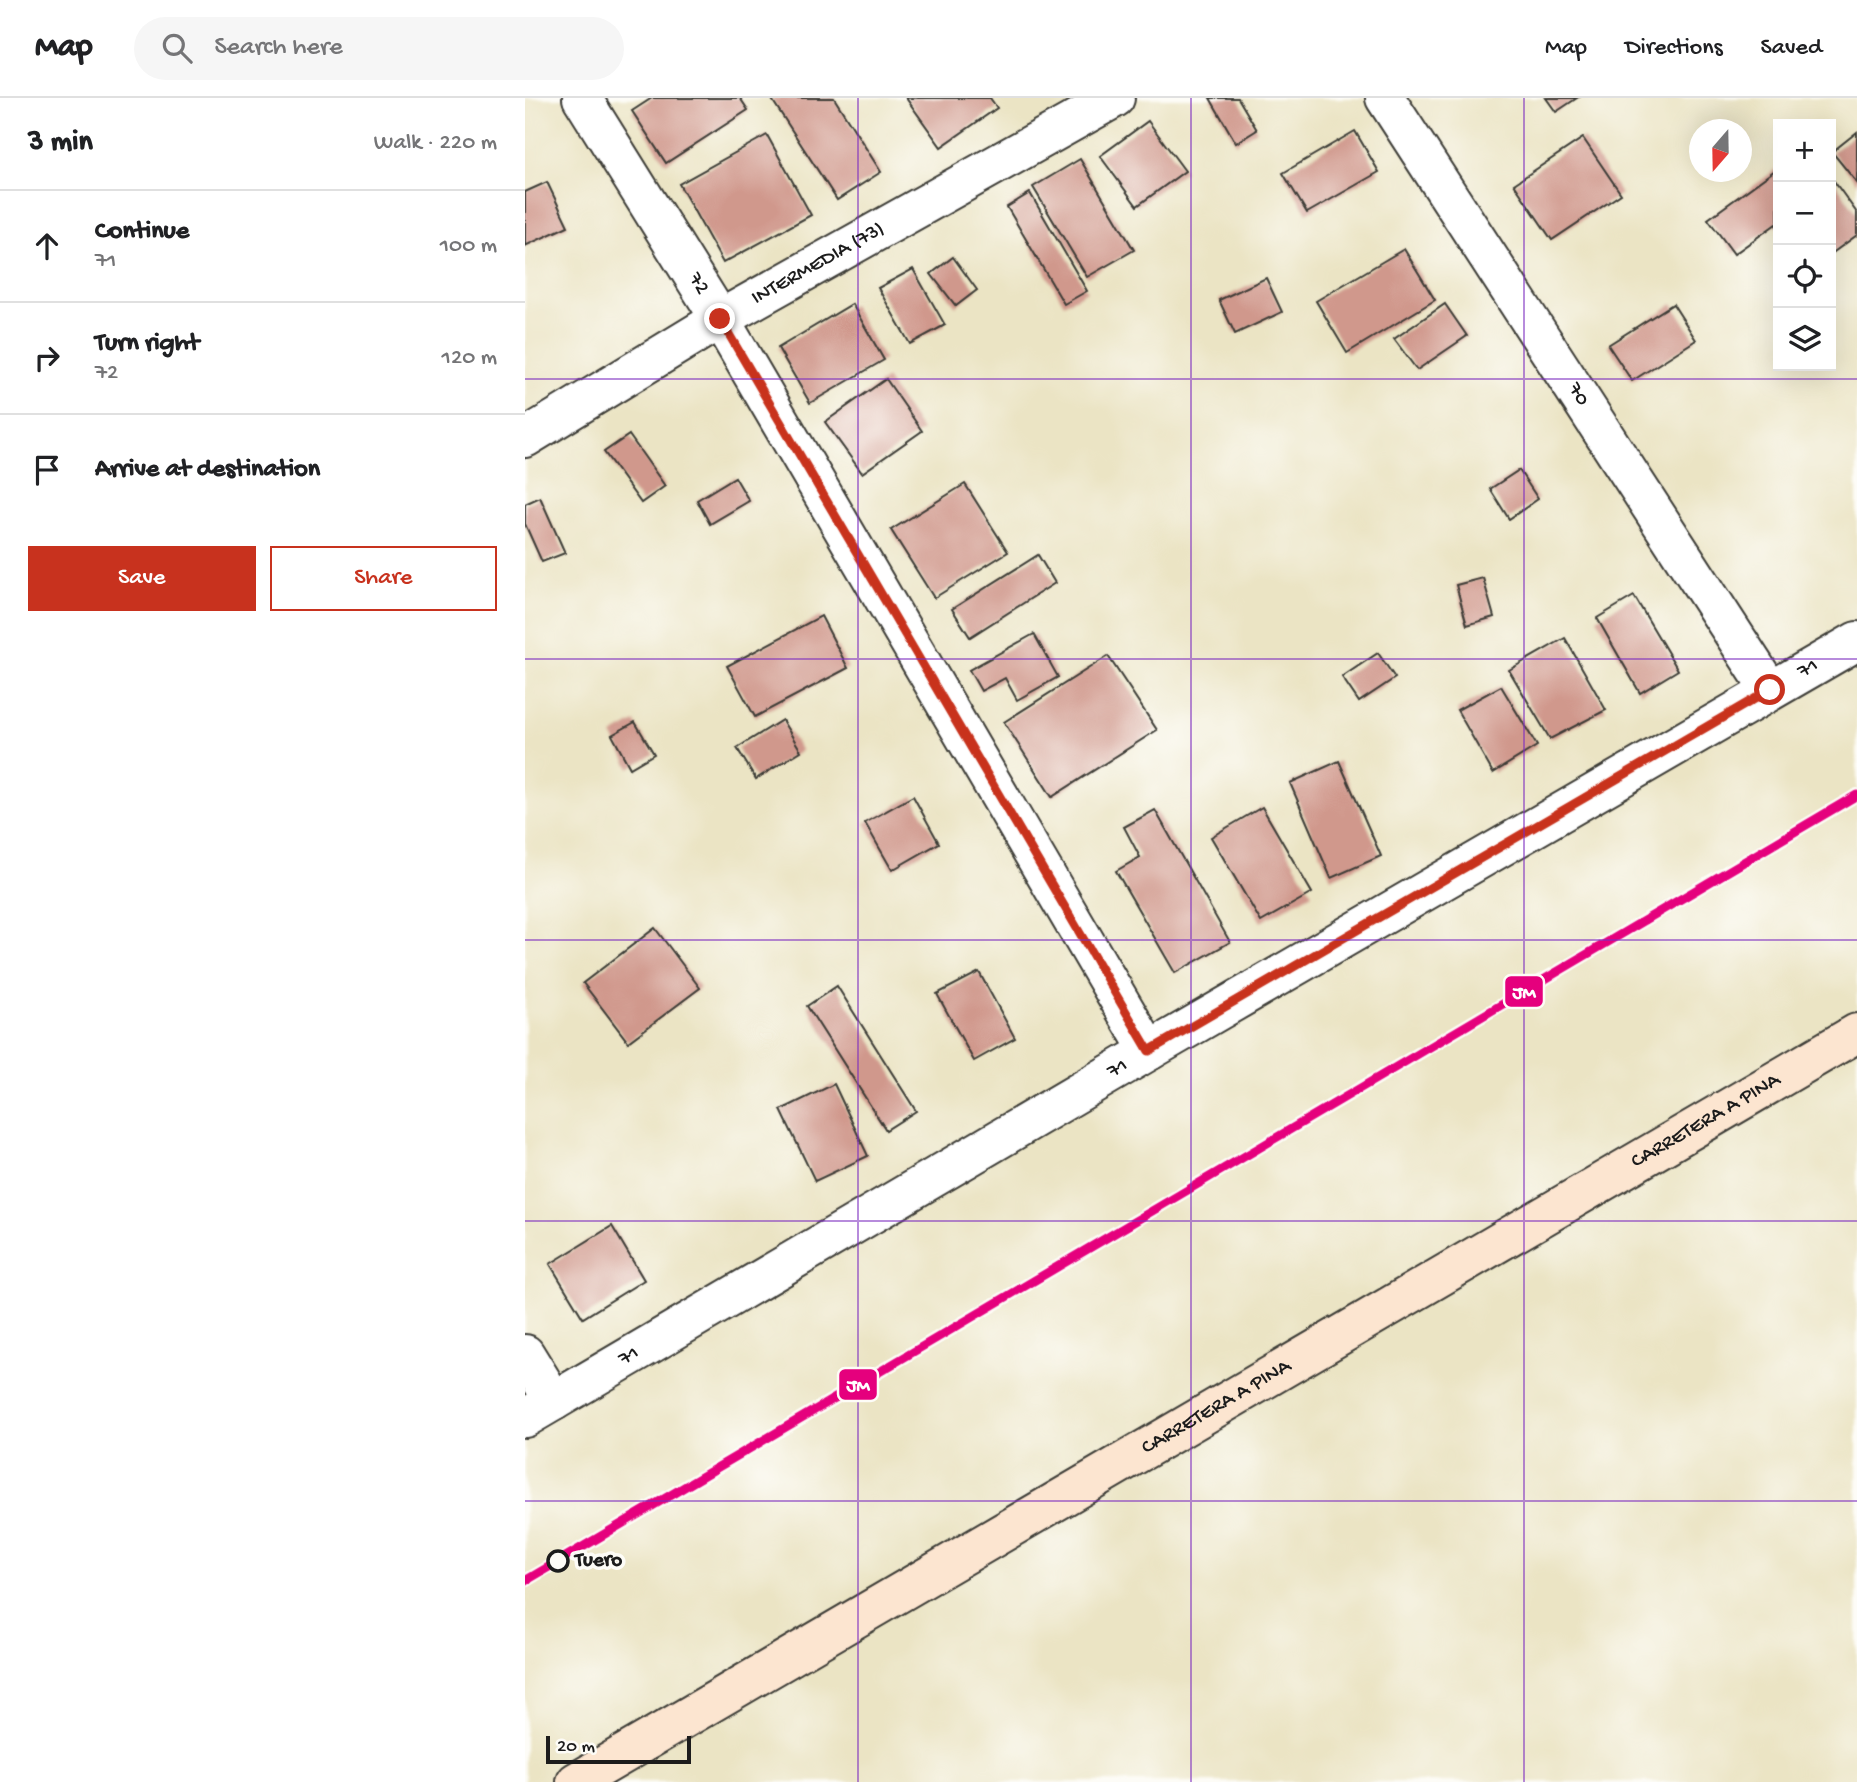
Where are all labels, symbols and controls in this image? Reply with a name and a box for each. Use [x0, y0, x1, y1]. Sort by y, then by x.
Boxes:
search box [134, 17, 624, 80]
text: Map [35, 29, 92, 67]
icon: search [158, 29, 196, 67]
text: Search here [214, 33, 343, 64]
text: Map [1545, 34, 1587, 63]
text: Directions [1625, 34, 1723, 63]
text: Saved [1761, 34, 1822, 63]
north arrow [1689, 119, 1752, 182]
map controls [1773, 119, 1836, 371]
button: + [1773, 119, 1836, 182]
text: 3 min [28, 126, 93, 161]
text: Walk · 220 m [374, 130, 497, 157]
button: − [1773, 182, 1836, 245]
text: Continue [95, 217, 189, 248]
street label: INTERMEDIA (73) [747, 217, 889, 311]
icon: ahead [28, 227, 66, 265]
text: 100 m [440, 233, 497, 260]
button: locate [1773, 245, 1836, 308]
text: 71 [95, 248, 116, 275]
street label: 72 [681, 267, 714, 299]
route end [704, 303, 735, 334]
button: layers [1773, 308, 1836, 371]
text: Turn right [95, 329, 199, 360]
icon: right [28, 339, 66, 377]
text: 120 m [442, 345, 497, 372]
text: 72 [95, 360, 118, 387]
street label: 70 [1561, 378, 1595, 411]
icon: arrive [28, 451, 66, 489]
text: Arrive at destination [95, 455, 320, 486]
button: Save [28, 546, 256, 611]
button: Share [270, 546, 497, 611]
street label: 71 [1793, 653, 1823, 685]
route start [1754, 674, 1785, 705]
line badge: JM [1504, 975, 1544, 1008]
text: JM [1511, 983, 1536, 1006]
street label: 71 [1102, 1054, 1133, 1085]
street label: CARRETERA A PINA [1627, 1067, 1786, 1175]
street label: 71 [614, 1341, 644, 1373]
street label: CARRETERA A PINA [1137, 1353, 1297, 1461]
line badge: JM [838, 1368, 878, 1401]
text: JM [845, 1376, 870, 1399]
place label: Tuero [573, 1549, 622, 1574]
marker: Tuero [547, 1550, 569, 1572]
scale bar [546, 1733, 691, 1765]
text: 20 m [557, 1736, 595, 1759]

